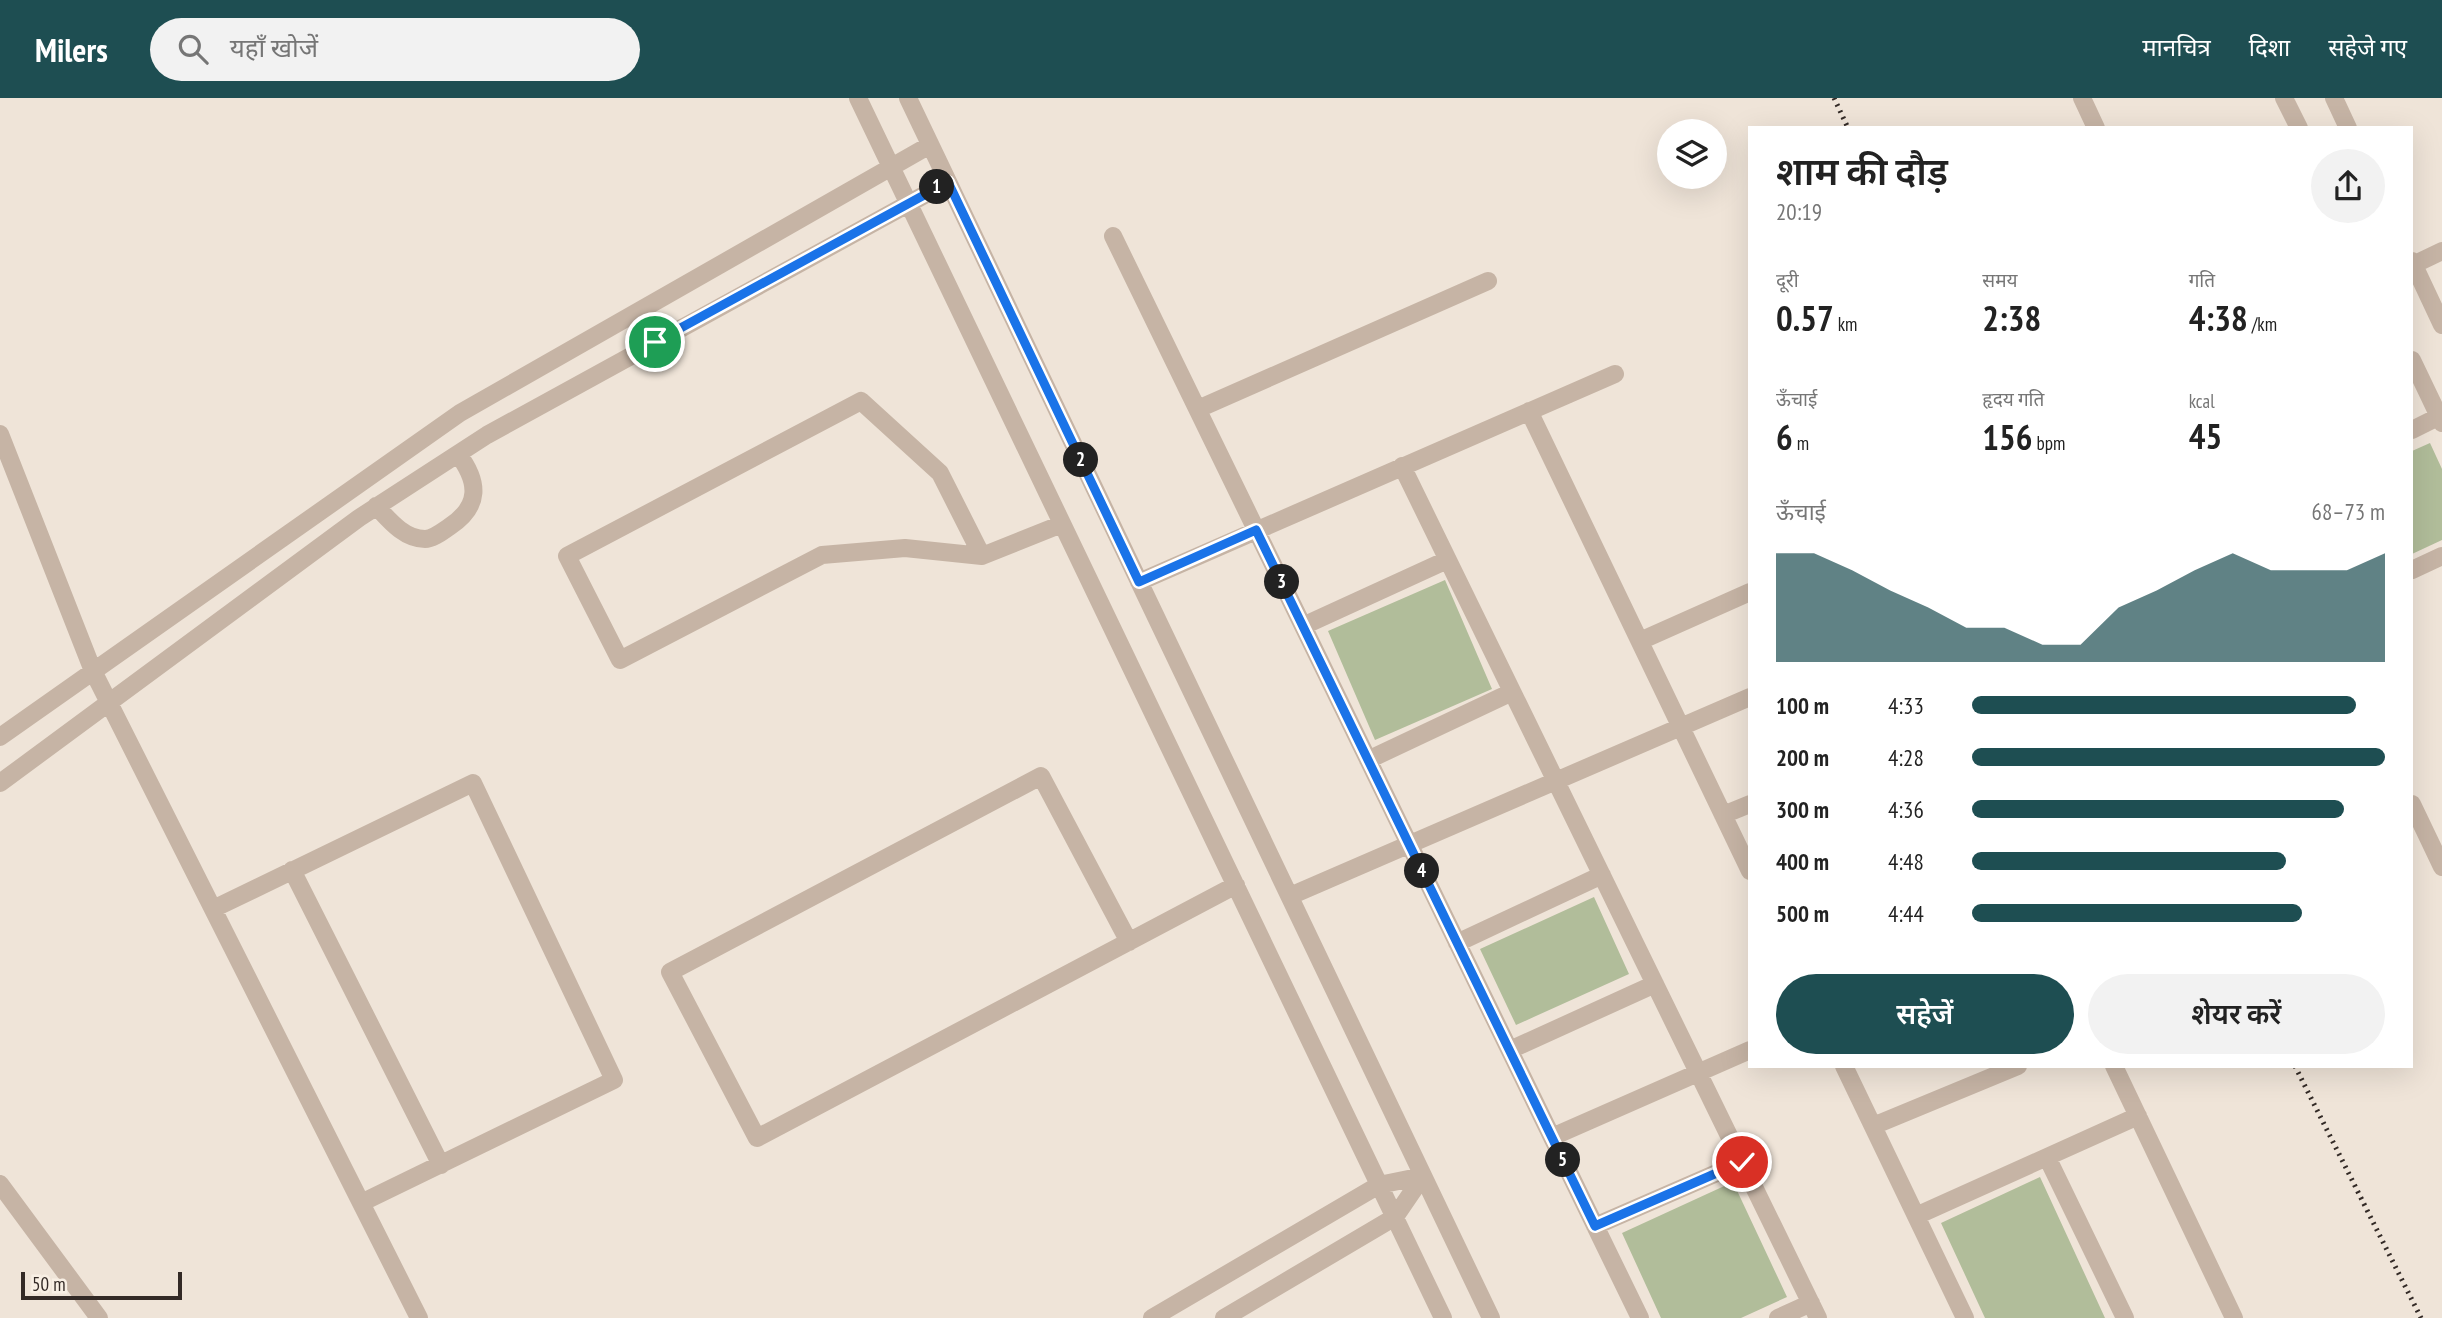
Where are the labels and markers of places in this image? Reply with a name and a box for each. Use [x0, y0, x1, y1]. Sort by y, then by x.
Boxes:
pin: 1 [920, 170, 954, 204]
pin [625, 312, 685, 372]
pin: 2 [1064, 442, 1098, 478]
pin: 3 [1264, 564, 1300, 600]
pin: 4 [1404, 854, 1440, 888]
pin [1712, 1132, 1772, 1192]
pin: 5 [1546, 1142, 1580, 1178]

